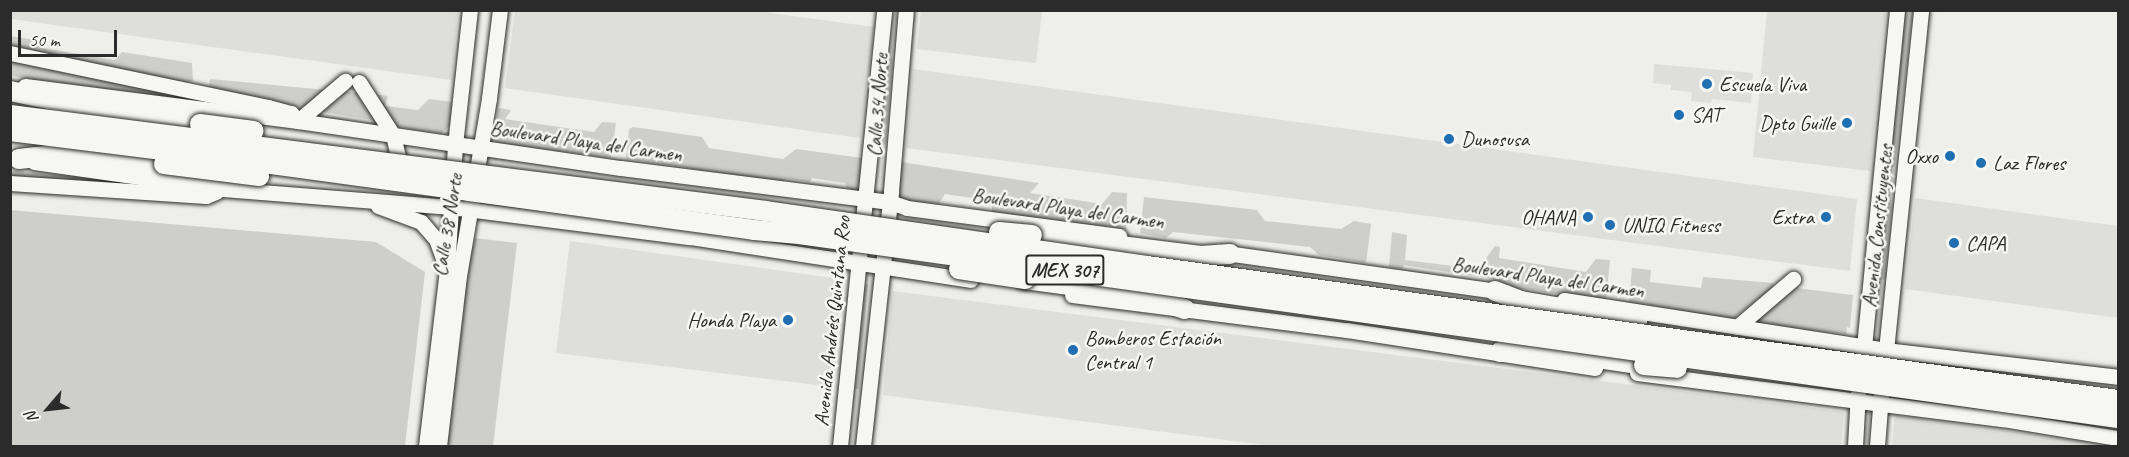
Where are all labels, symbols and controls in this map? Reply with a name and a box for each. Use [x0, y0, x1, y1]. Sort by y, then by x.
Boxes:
scale bar [21, 18, 120, 56]
text: 50 m [29, 29, 60, 51]
street label: Calle 34 Norte [861, 53, 893, 157]
place label: Escuela Viva [1719, 71, 1806, 97]
marker: Escuela Viva [1700, 77, 1714, 91]
place label: SAT [1691, 102, 1721, 128]
marker: SAT [1672, 108, 1686, 122]
place label: Dpto Guille [1759, 110, 1835, 136]
street label: Boulevard Playa del Carmen [487, 115, 685, 167]
marker: Dpto Guille [1840, 116, 1854, 130]
place label: Dunosusa [1461, 126, 1529, 152]
marker: Dunosusa [1442, 132, 1456, 146]
street label: Avenida Constituyentes [1856, 143, 1898, 309]
place label: Oxxo [1905, 143, 1938, 169]
marker: Oxxo [1943, 149, 1957, 163]
place label: Laz Flores [1993, 150, 2065, 176]
marker: Laz Flores [1974, 156, 1988, 170]
street label: Calle 38 Norte [426, 172, 468, 278]
street label: Boulevard Playa del Carmen [969, 182, 1167, 234]
place label: OHANA [1521, 204, 1576, 230]
place label: Extra [1772, 204, 1814, 230]
marker: OHANA [1581, 210, 1595, 224]
marker: Extra [1819, 210, 1833, 224]
place label: UNIQ Fitness [1622, 212, 1720, 238]
street label: Avenida Andrés Quintana Roo [808, 215, 856, 427]
marker: UNIQ Fitness [1603, 218, 1617, 232]
place label: CAPA [1966, 230, 2006, 256]
marker: CAPA [1947, 236, 1961, 250]
street label: Boulevard Playa del Carmen [1449, 251, 1647, 303]
road number: MEX 307 [1024, 253, 1106, 287]
place label: Honda Playa [687, 307, 776, 333]
marker: Honda Playa [781, 313, 795, 327]
place label: Bomberos Estación Central 1 [1085, 325, 1221, 375]
marker: Bomberos Estación Central 1 [1066, 343, 1080, 357]
north arrow [18, 379, 78, 439]
text: N [21, 408, 43, 427]

